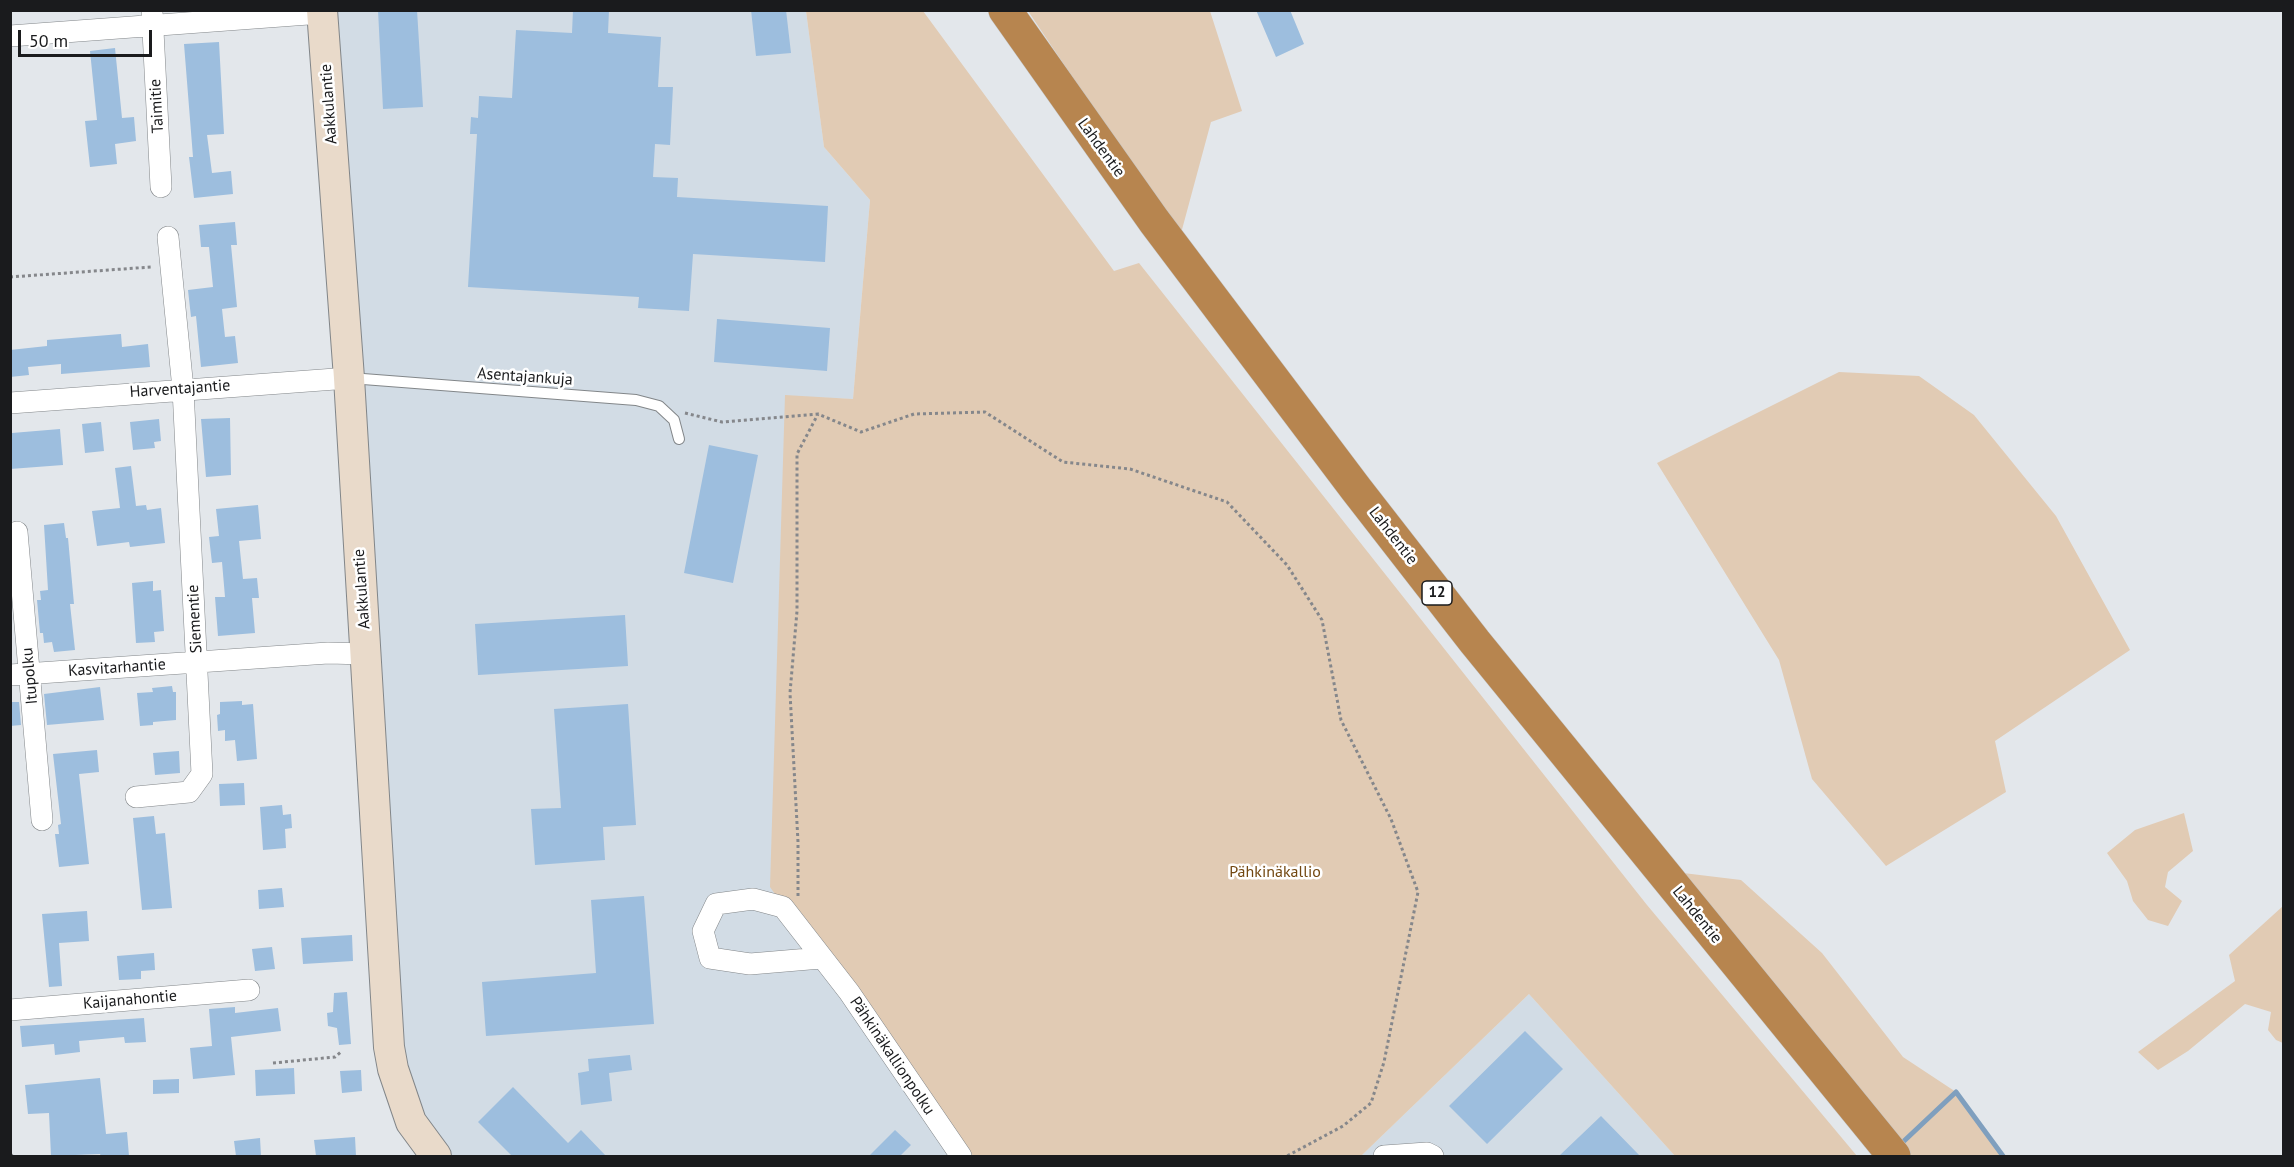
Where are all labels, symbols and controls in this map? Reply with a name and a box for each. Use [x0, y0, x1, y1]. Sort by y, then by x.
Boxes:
scale bar [21, 18, 154, 56]
text: 50 m [29, 29, 68, 52]
street label: Aakkulantie [317, 63, 341, 145]
street label: Taimitie [146, 78, 168, 134]
street label: Lahdentie [1073, 115, 1129, 181]
street label: Asentajankuja [477, 364, 573, 390]
street label: Harventajantie [129, 376, 231, 402]
street label: Lahdentie [1365, 503, 1421, 569]
street label: Aakkulantie [350, 548, 374, 630]
road number: 12 [1422, 581, 1452, 605]
street label: Siementie [184, 584, 206, 654]
street label: Itupolku [18, 647, 42, 705]
street label: Kasvitarhantie [67, 655, 167, 681]
park label: Pähkinäkallio [1229, 862, 1321, 882]
street label: Lahdentie [1668, 883, 1726, 947]
street label: Kaijanahontie [82, 986, 178, 1014]
street label: Pähkinäkallionpolku [845, 993, 939, 1119]

